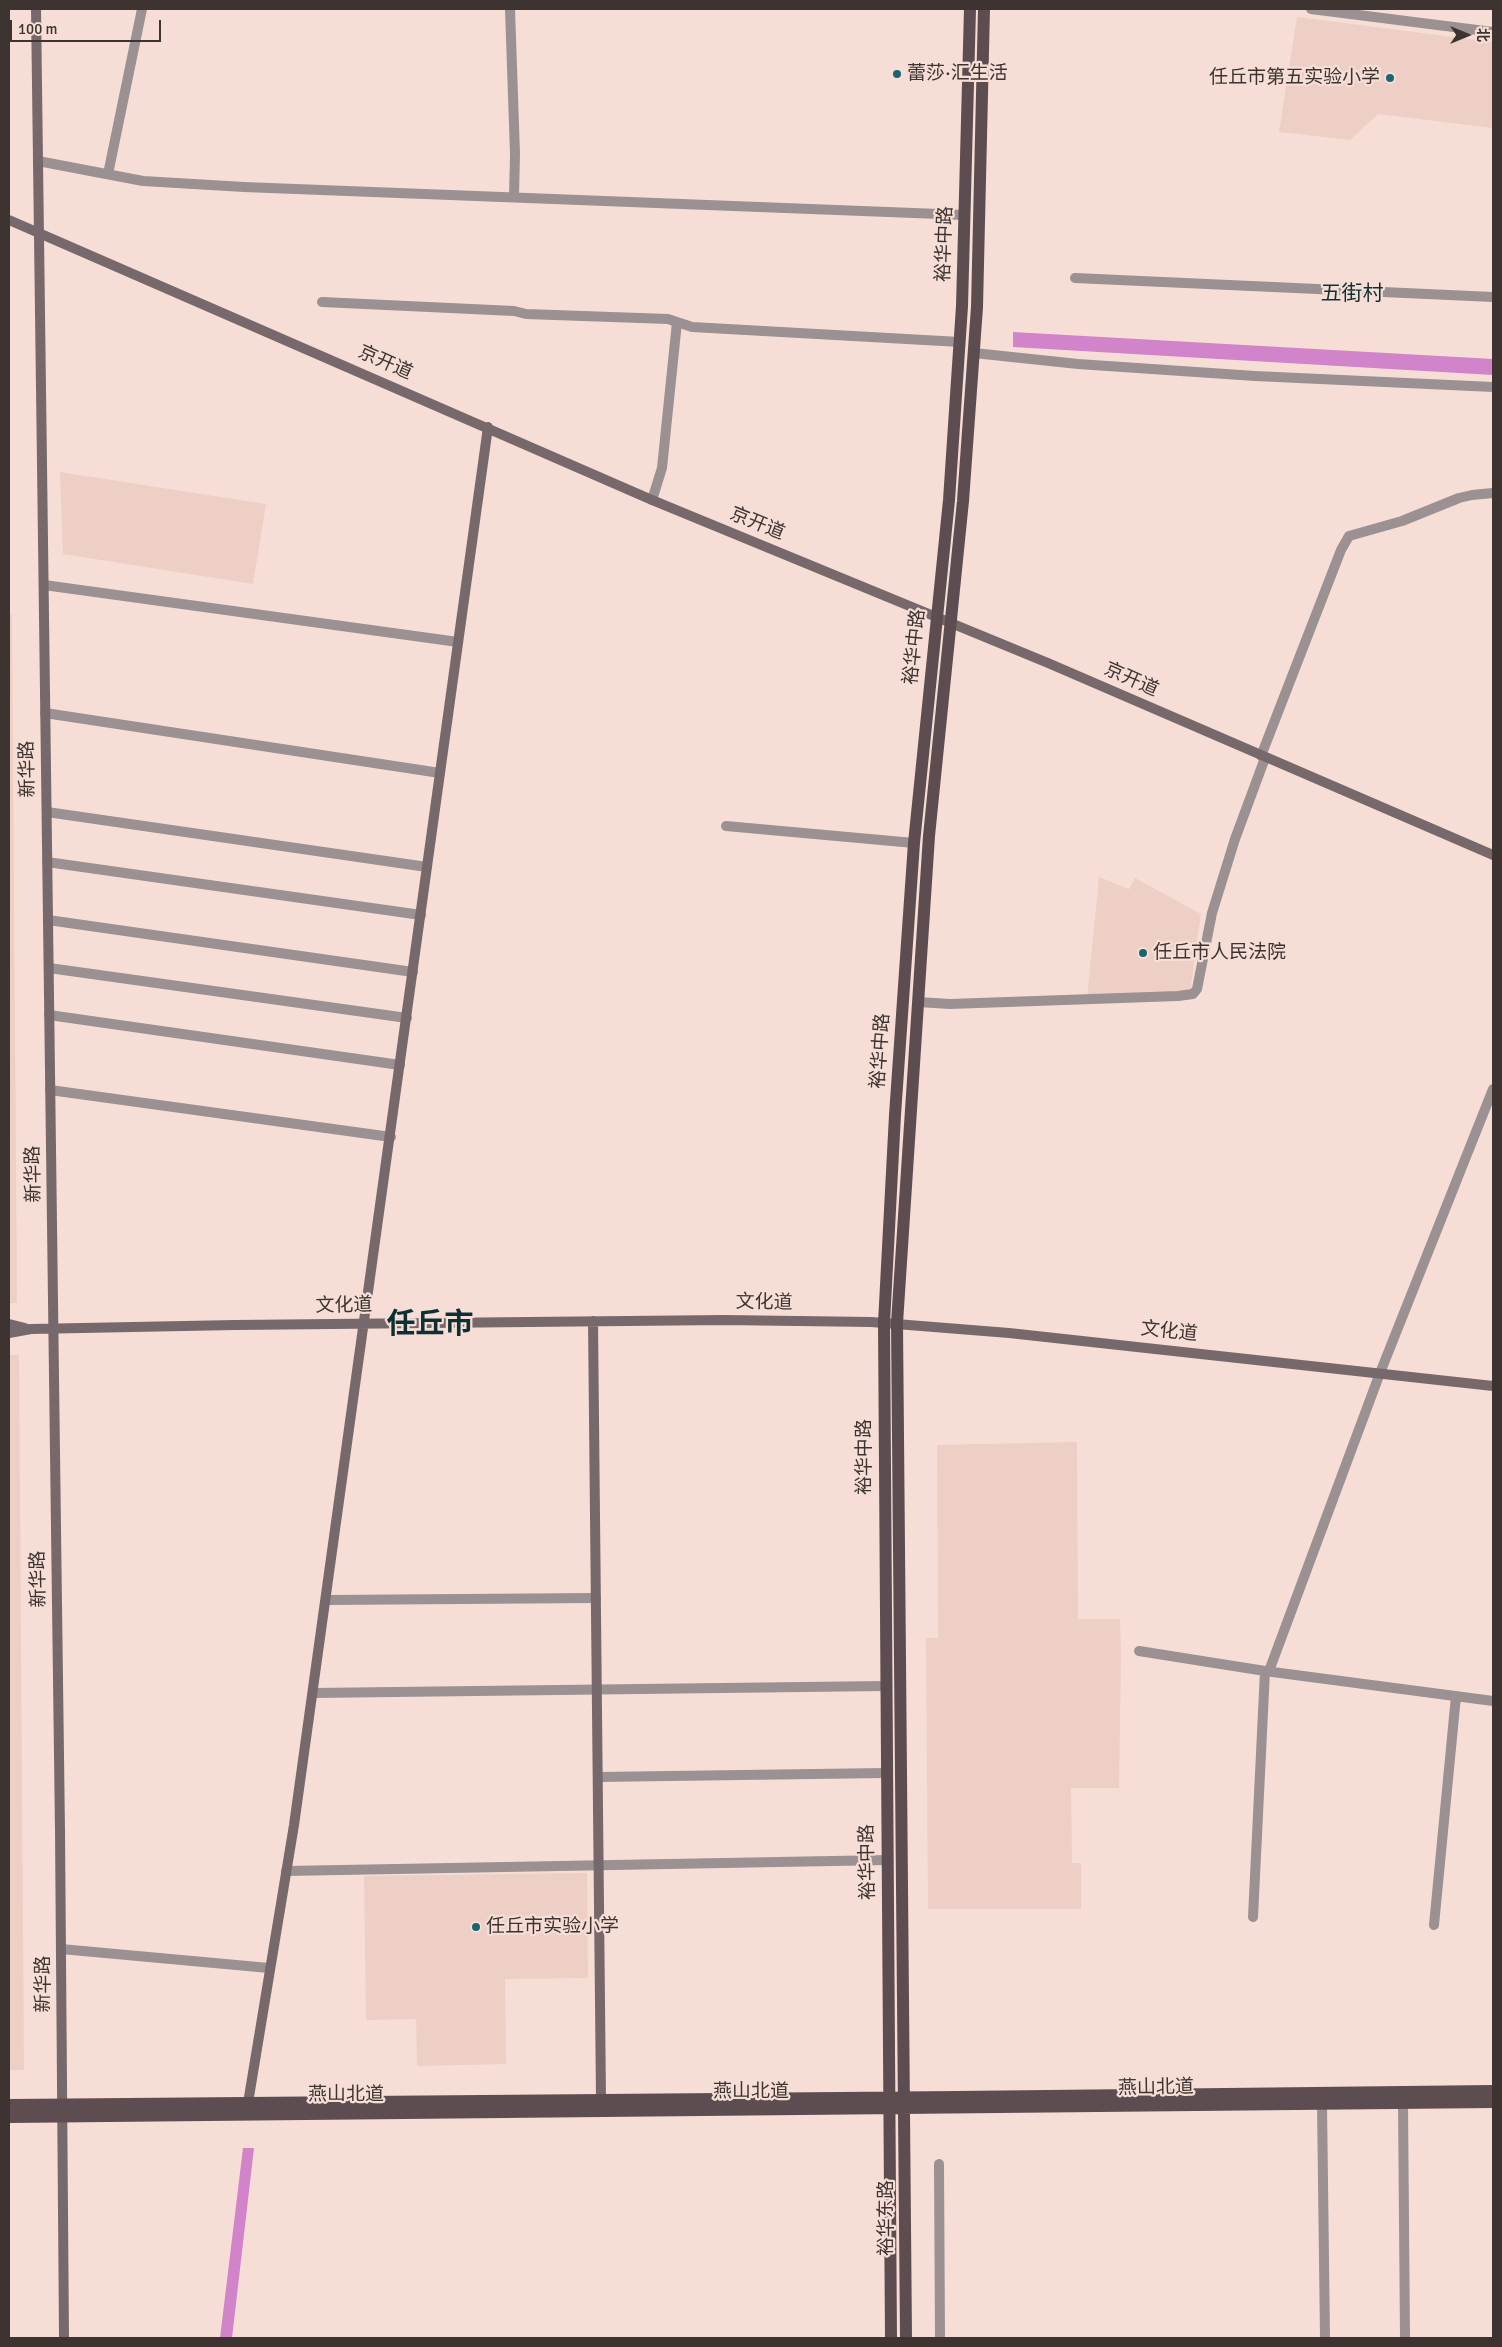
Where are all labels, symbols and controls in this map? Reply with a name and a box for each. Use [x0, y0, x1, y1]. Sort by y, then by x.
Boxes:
scale bar [12, 10, 164, 42]
north arrow [1442, 10, 1492, 60]
text: 100 m [18, 20, 58, 38]
text: 北 [1474, 28, 1491, 42]
place label: 蕾莎·汇生活 [907, 63, 1008, 85]
place label: 任丘市第五实验小学 [1209, 67, 1380, 89]
marker: 蕾莎·汇生活 [891, 68, 903, 80]
marker: 任丘市第五实验小学 [1384, 72, 1396, 84]
street label: 裕华中路 [932, 206, 958, 282]
district label: 五街村 [1321, 281, 1383, 307]
street label: 京开道 [354, 341, 416, 385]
street label: 京开道 [726, 503, 788, 545]
street label: 裕华中路 [900, 608, 930, 686]
street label: 京开道 [1100, 658, 1162, 702]
street label: 新华路 [16, 740, 40, 798]
place label: 任丘市人民法院 [1153, 942, 1286, 964]
marker: 任丘市人民法院 [1137, 947, 1149, 959]
street label: 裕华中路 [867, 1012, 895, 1090]
street label: 新华路 [22, 1145, 46, 1203]
street label: 文化道 [735, 1291, 793, 1315]
street label: 文化道 [315, 1294, 373, 1318]
district label: 任丘市 [387, 1308, 473, 1342]
street label: 文化道 [1139, 1318, 1199, 1346]
street label: 裕华中路 [854, 1419, 876, 1495]
street label: 新华路 [27, 1550, 51, 1608]
street label: 裕华中路 [856, 1824, 880, 1900]
place label: 任丘市实验小学 [486, 1916, 619, 1938]
marker: 任丘市实验小学 [470, 1921, 482, 1933]
street label: 新华路 [33, 1956, 55, 2012]
street label: 燕山北道 [1118, 2076, 1194, 2100]
street label: 燕山北道 [713, 2081, 789, 2103]
street label: 燕山北道 [308, 2084, 384, 2106]
street label: 裕华东路 [876, 2180, 898, 2256]

